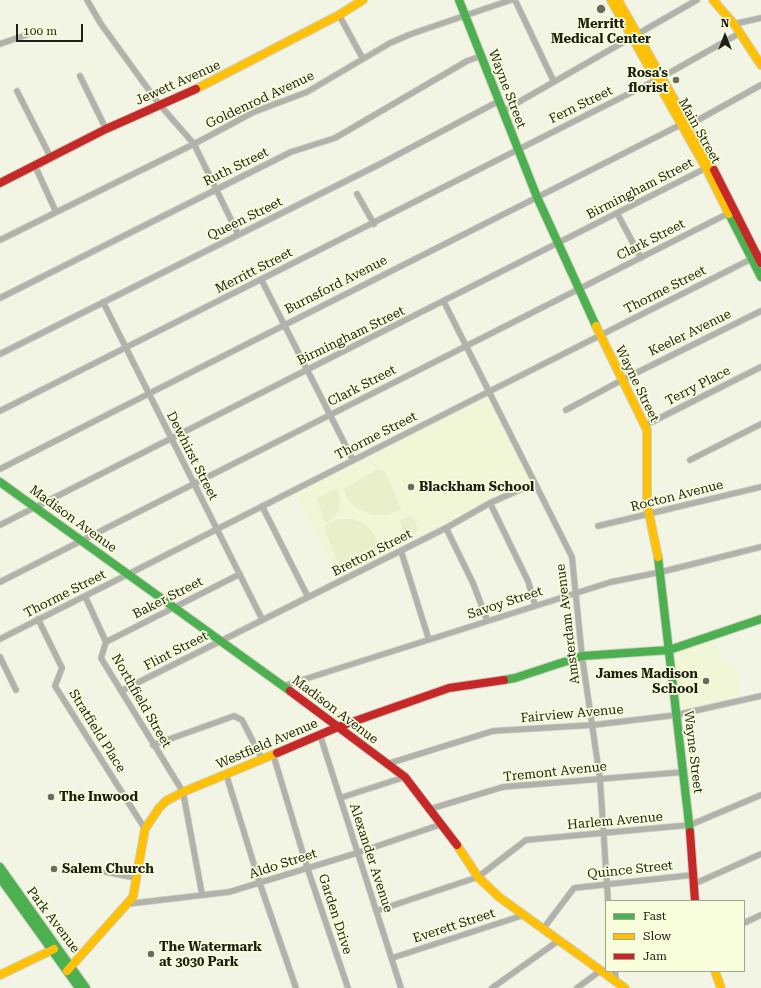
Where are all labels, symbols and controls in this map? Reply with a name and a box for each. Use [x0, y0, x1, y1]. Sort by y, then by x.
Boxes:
marker: Merritt Medical Center [595, 3, 607, 15]
scale bar [18, 16, 85, 42]
place label: Merritt Medical Center [551, 16, 651, 47]
north arrow [705, 16, 745, 56]
text: N [721, 17, 729, 30]
text: 100 m [23, 24, 57, 38]
street label: Wayne Street [485, 47, 529, 131]
street label: Jewett Avenue [133, 57, 223, 109]
place label: Rosa's florist [627, 65, 668, 96]
street label: Goldenrod Avenue [203, 68, 317, 132]
marker: Rosa's florist [671, 75, 681, 85]
street label: Fern Street [547, 83, 615, 127]
street label: Main Street [675, 96, 723, 166]
street label: Ruth Street [201, 144, 271, 190]
street label: Birmingham Street [584, 155, 696, 223]
street label: Queen Street [205, 194, 285, 244]
street label: Clark Street [614, 216, 688, 264]
street label: Merritt Street [213, 245, 295, 297]
street label: Burnsford Avenue [282, 252, 390, 318]
street label: Thorme Street [621, 263, 709, 317]
street label: Birmingham Street [295, 303, 407, 369]
street label: Keeler Avenue [646, 306, 734, 360]
street label: Wayne Street [612, 343, 662, 425]
street label: Clark Street [325, 362, 399, 410]
street label: Terry Place [663, 363, 733, 409]
street label: Dewhirst Street [163, 409, 221, 503]
street label: Thorme Street [332, 409, 420, 463]
street label: Rocton Avenue [629, 477, 725, 515]
place label: Blackham School [419, 479, 534, 495]
street label: Madison Avenue [26, 482, 120, 556]
marker: Blackham School [406, 482, 416, 492]
street label: Bretton Street [329, 526, 415, 580]
street label: Amsterdam Avenue [553, 563, 583, 685]
street label: Thorme Street [21, 567, 109, 621]
street label: Baker Street [130, 574, 206, 622]
street label: Savoy Street [465, 584, 545, 622]
street label: Flint Street [141, 628, 211, 674]
street label: Northfield Street [108, 651, 174, 751]
place label: James Madison School [596, 666, 698, 697]
street label: Madison Avenue [289, 672, 381, 748]
marker: James Madison School [701, 676, 711, 686]
street label: Stratfield Place [65, 687, 129, 775]
street label: Fairview Avenue [520, 702, 624, 726]
street label: Wayne Street [680, 710, 706, 794]
street label: Westfield Avenue [214, 716, 320, 772]
street label: Tremont Avenue [503, 759, 607, 785]
place label: The Inwood [59, 789, 138, 805]
marker: The Inwood [46, 792, 56, 802]
street label: Alexander Avenue [346, 801, 396, 915]
street label: Harlem Avenue [567, 809, 663, 833]
street label: Aldo Street [247, 846, 319, 882]
street label: Quince Street [586, 858, 674, 882]
place label: Salem Church [62, 861, 154, 877]
marker: Salem Church [49, 864, 59, 874]
street label: Garden Drive [315, 872, 355, 956]
street label: Park Avenue [23, 884, 83, 956]
legend [605, 900, 745, 972]
street label: Everett Street [411, 905, 497, 947]
text: Fast [643, 909, 666, 923]
text: Slow [643, 929, 671, 943]
place label: The Watermark at 3030 Park [159, 939, 262, 970]
marker: The Watermark at 3030 Park [146, 949, 156, 959]
text: Jam [643, 949, 667, 963]

